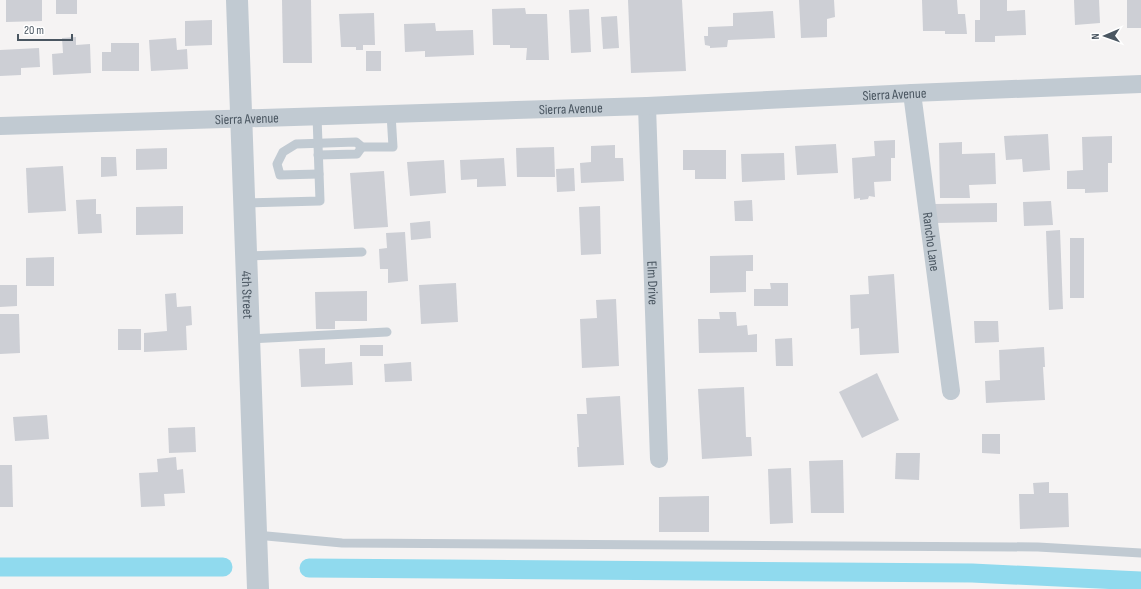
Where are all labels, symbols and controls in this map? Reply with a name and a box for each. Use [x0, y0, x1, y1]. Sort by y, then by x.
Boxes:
scale bar [18, 16, 72, 42]
north arrow [1085, 16, 1125, 56]
text: 20 m [24, 23, 44, 38]
text: N [1089, 33, 1102, 39]
street label: Sierra Avenue [862, 84, 927, 104]
street label: Sierra Avenue [539, 99, 603, 118]
street label: Sierra Avenue [215, 109, 279, 128]
street label: Rancho Lane [919, 211, 943, 272]
street label: Elm Drive [643, 261, 662, 305]
street label: 4th Street [238, 271, 256, 319]

